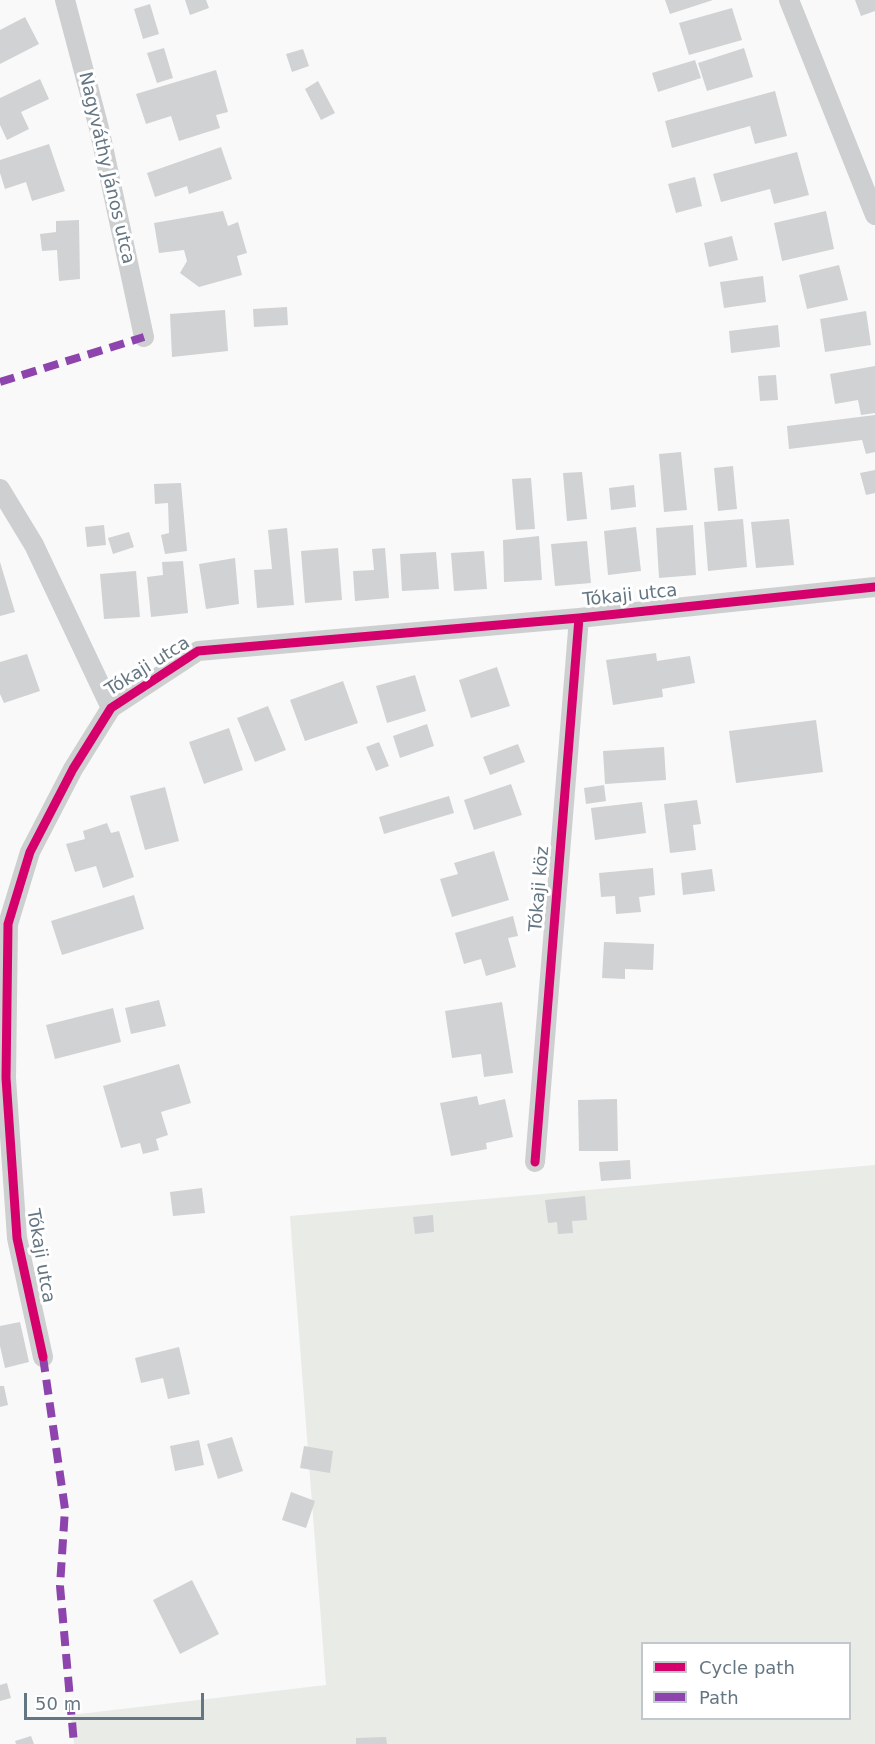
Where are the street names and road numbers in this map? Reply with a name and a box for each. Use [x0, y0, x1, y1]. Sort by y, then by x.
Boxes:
street label: Nagyváthy János utca [73, 70, 139, 266]
street label: Tókaji utca [582, 580, 678, 612]
street label: Tókaji utca [102, 633, 194, 701]
street label: Tókaji köz [525, 845, 555, 933]
street label: Tókaji utca [21, 1207, 59, 1305]

